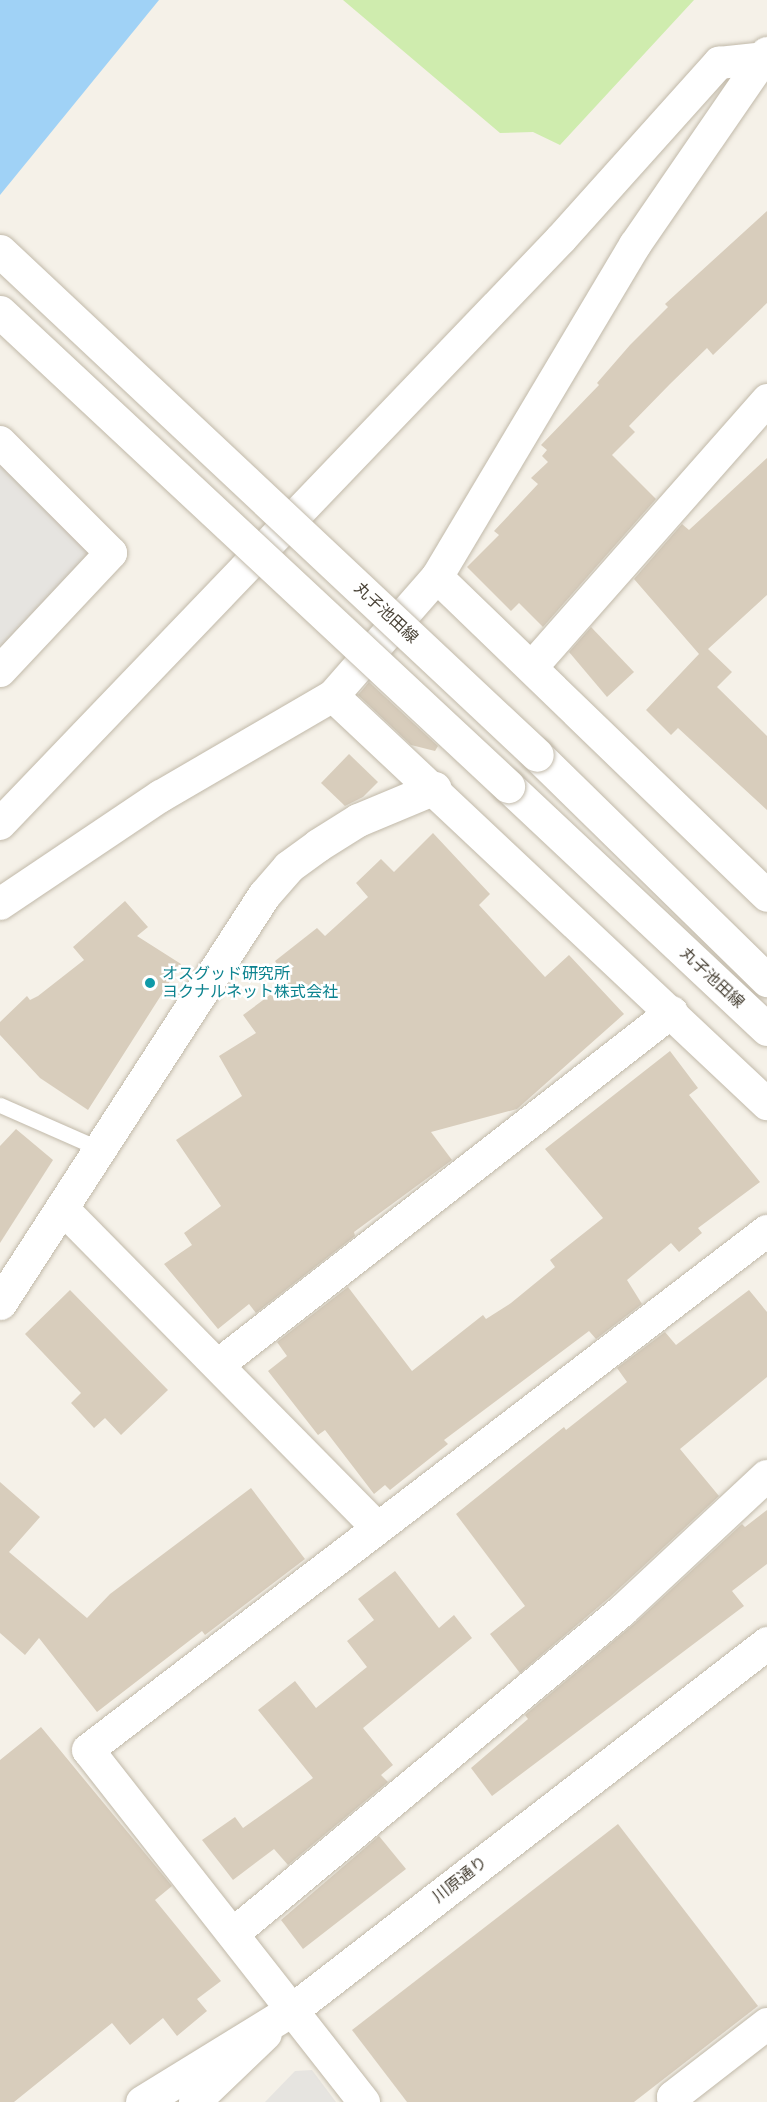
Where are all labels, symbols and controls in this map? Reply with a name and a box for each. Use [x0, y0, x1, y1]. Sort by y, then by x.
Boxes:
street label: 丸子池田線 [350, 579, 422, 647]
street label: 丸子池田線 [676, 944, 748, 1012]
place label: オスグッド研究所 ヨクナルネット株式会社 [162, 964, 338, 1002]
marker: オスグッド研究所 ヨクナルネット株式会社 [143, 976, 157, 990]
street label: 川原通り [429, 1853, 491, 1907]

